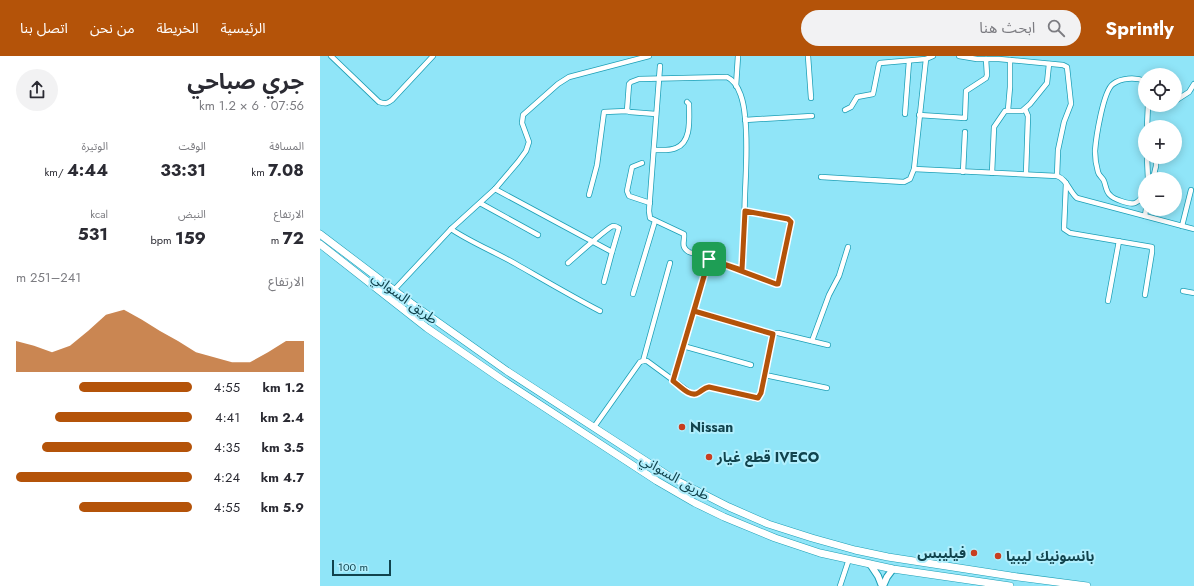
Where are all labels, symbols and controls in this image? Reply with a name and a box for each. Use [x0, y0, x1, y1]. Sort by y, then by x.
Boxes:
search box [801, 10, 1081, 46]
text: Sprintly [1105, 15, 1174, 42]
text: ابحث هنا [979, 17, 1035, 39]
icon: search [1045, 17, 1067, 39]
text: اتصل بنا [20, 18, 68, 38]
text: من نحن [90, 18, 135, 38]
text: الخريطة [157, 18, 199, 38]
text: الرئيسية [221, 18, 266, 38]
text: جري صباحي [187, 65, 304, 97]
map controls [1138, 68, 1182, 216]
button: locate [1138, 68, 1182, 112]
button: share [16, 69, 58, 111]
text: 07:56 · 6 × 1.2 km [199, 96, 304, 115]
button: + [1138, 120, 1182, 164]
text: الوتيرة [82, 138, 108, 154]
text: الوقت [178, 138, 206, 154]
text: المسافة [269, 138, 304, 154]
text: 4:44 [67, 158, 108, 182]
text: 33:31 [160, 158, 206, 182]
text: 7.08 [268, 158, 304, 182]
text: /km [45, 164, 67, 180]
text: km [251, 164, 268, 180]
button: − [1138, 172, 1182, 216]
text: kcal [90, 206, 108, 222]
text: النبض [178, 206, 206, 222]
text: الارتفاع [274, 206, 304, 222]
text: 531 [78, 222, 108, 246]
text: 159 [175, 226, 206, 250]
text: 72 [283, 226, 304, 250]
text: bpm [151, 232, 175, 248]
text: m [271, 232, 283, 248]
pin [692, 242, 726, 276]
icon: arrive [698, 248, 720, 270]
street label: طريق السواني [367, 267, 442, 330]
text: 241–251 m [16, 268, 81, 287]
text: الارتفاع [268, 272, 304, 291]
text: 4:55 [214, 378, 240, 397]
text: 1.2 km [263, 378, 304, 397]
text: 4:41 [215, 408, 240, 427]
text: 2.4 km [260, 408, 304, 427]
place label: Nissan [690, 417, 733, 437]
marker: Nissan [677, 422, 687, 432]
text: 4:35 [214, 438, 240, 457]
text: 3.5 km [261, 438, 304, 457]
place label: قطع غيار IVECO [716, 447, 820, 467]
street label: طريق السواني [636, 449, 713, 506]
marker: قطع غيار IVECO [704, 452, 714, 462]
text: 4:24 [214, 468, 240, 487]
text: 4.7 km [261, 468, 304, 487]
text: 4:55 [214, 498, 240, 517]
text: 5.9 km [261, 498, 304, 517]
place label: فيليبس [917, 543, 966, 563]
place label: بانسونيك ليبيا [1006, 546, 1094, 566]
marker: فيليبس [969, 548, 979, 558]
marker: بانسونيك ليبيا [993, 551, 1003, 561]
scale bar [332, 558, 391, 577]
text: 100 m [338, 559, 368, 575]

